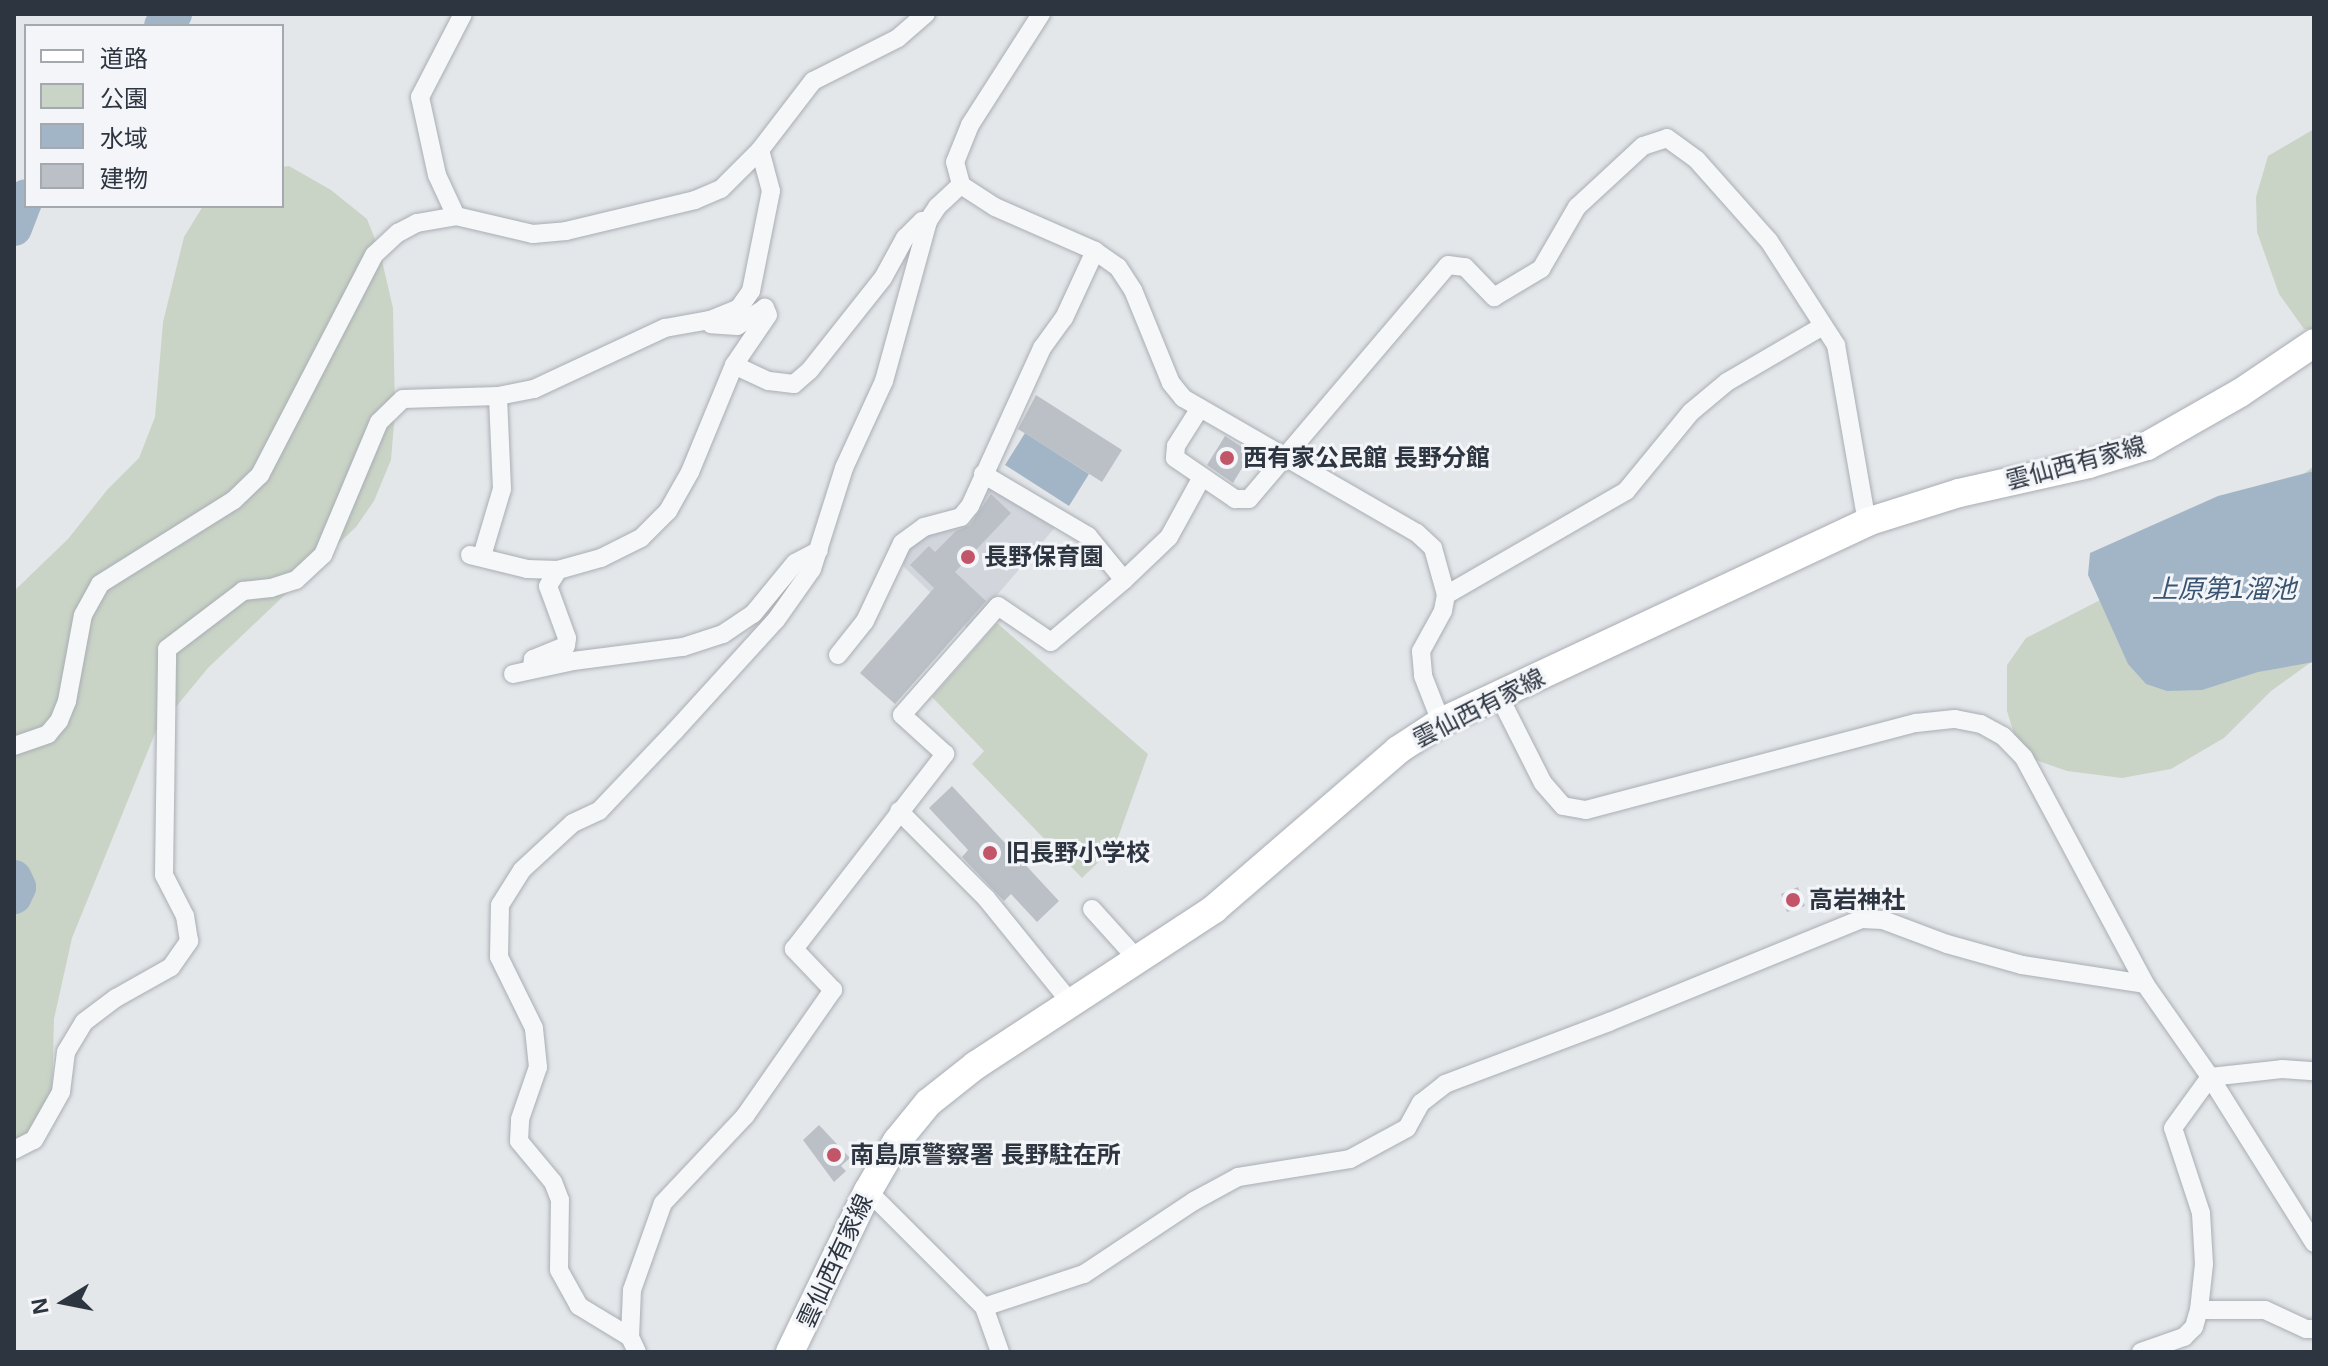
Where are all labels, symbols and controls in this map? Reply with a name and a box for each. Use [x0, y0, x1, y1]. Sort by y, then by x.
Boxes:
legend [24, 24, 284, 208]
text: 道路 [100, 45, 148, 72]
text: 公園 [100, 85, 148, 112]
text: 水域 [100, 125, 148, 152]
text: 建物 [100, 165, 148, 192]
street label: 雲仙西有家線 [2003, 430, 2149, 496]
place label: 西有家公民館 長野分館 [1243, 444, 1490, 472]
marker: 西有家公民館 長野分館 [1218, 449, 1236, 467]
place label: 長野保育園 [984, 543, 1104, 571]
marker: 長野保育園 [959, 548, 977, 566]
water label: 上原第1溜池 [2152, 574, 2296, 606]
street label: 雲仙西有家線 [1408, 662, 1550, 754]
place label: 旧長野小学校 [1006, 839, 1150, 867]
marker: 旧長野小学校 [981, 844, 999, 862]
place label: 高岩神社 [1809, 886, 1905, 914]
marker: 高岩神社 [1784, 891, 1802, 909]
place label: 南島原警察署 長野駐在所 [850, 1141, 1121, 1169]
marker: 南島原警察署 長野駐在所 [825, 1146, 843, 1164]
street label: 雲仙西有家線 [792, 1190, 878, 1332]
north arrow [24, 1262, 104, 1342]
text: N [26, 1296, 54, 1316]

